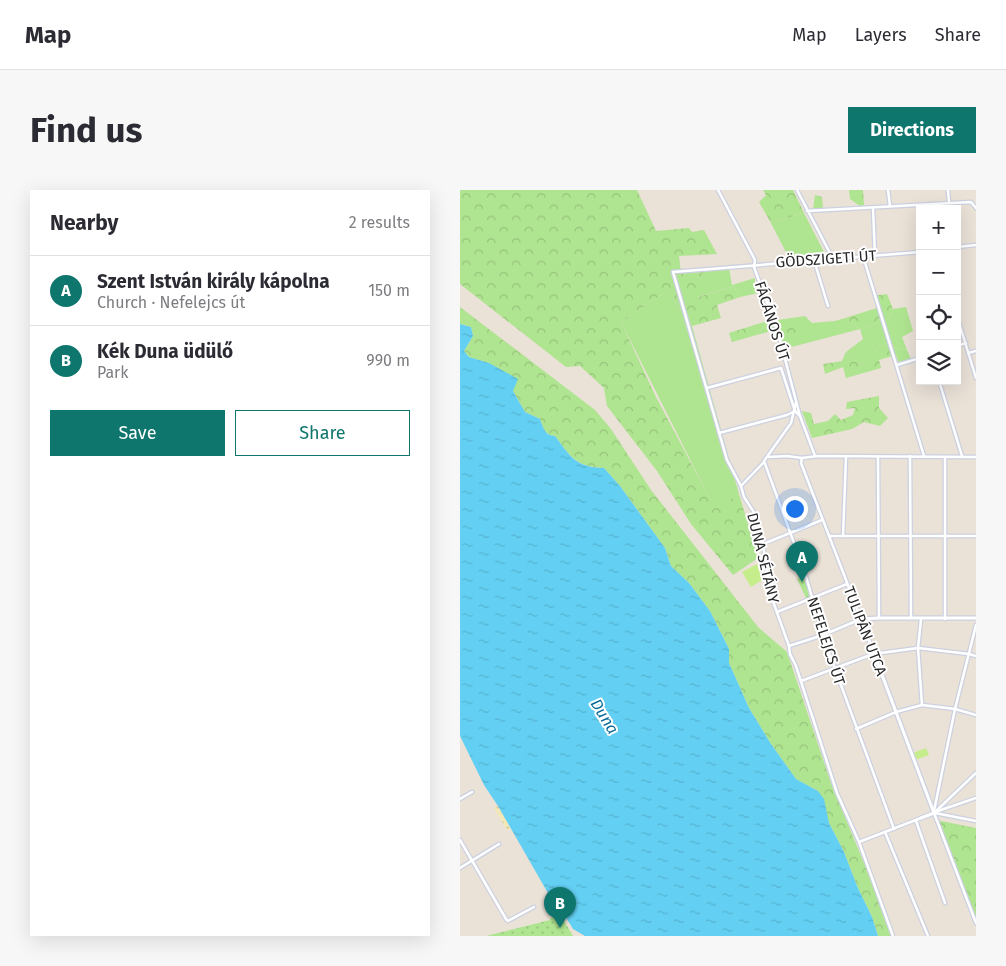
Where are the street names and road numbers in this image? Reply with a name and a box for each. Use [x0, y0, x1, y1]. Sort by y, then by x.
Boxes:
street label: GÖDSZIGETI ÚT [775, 246, 877, 272]
street label: FÁCÁNOS ÚT [751, 279, 793, 363]
street label: DUNA SÉTÁNY [743, 511, 783, 606]
street label: TULIPÁN UTCA [840, 584, 890, 679]
street label: NEFELEJCS ÚT [803, 595, 849, 688]

